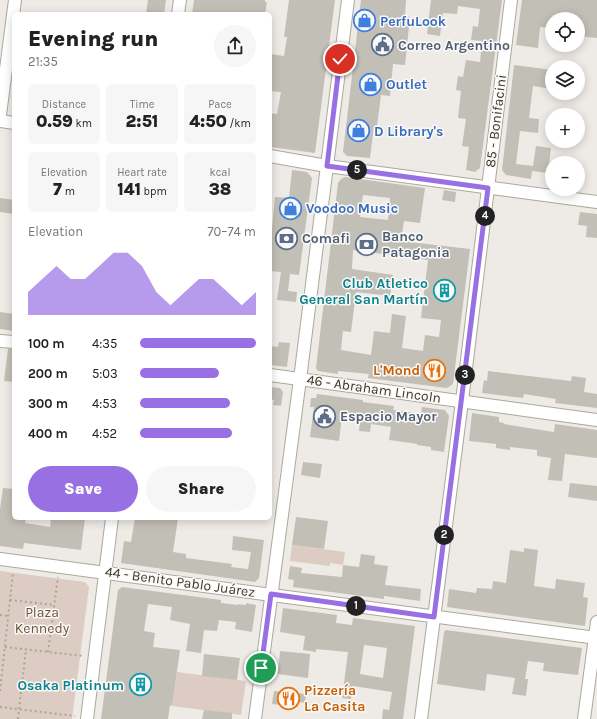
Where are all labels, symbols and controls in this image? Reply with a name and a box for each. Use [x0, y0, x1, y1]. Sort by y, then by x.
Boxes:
shop icon: PerfuLook [351, 8, 377, 34]
map controls [545, 12, 585, 196]
button: locate [545, 12, 585, 52]
place label: PerfuLook [380, 13, 447, 30]
button: share [214, 25, 256, 67]
text: Evening run [28, 26, 158, 52]
public building icon: Correo Argentino [369, 32, 395, 58]
place label: Correo Argentino [398, 37, 510, 54]
pin [323, 42, 357, 76]
icon: check [329, 48, 351, 70]
text: 21:35 [28, 54, 58, 69]
button: layers [545, 60, 585, 100]
shop icon: Outlet [358, 71, 384, 97]
street label: 85 - Bonifacini [482, 74, 510, 168]
place label: Outlet [386, 76, 428, 93]
text: Distance [42, 98, 86, 111]
text: Time [130, 98, 154, 111]
text: Pace [208, 98, 232, 111]
button: + [545, 108, 585, 148]
text: 0.59 [36, 111, 73, 131]
text: 2:51 [126, 111, 158, 131]
text: 4:50 [189, 111, 227, 131]
text: km [73, 117, 92, 130]
text: /km [227, 117, 251, 130]
shop icon: D Library's [346, 118, 372, 144]
place label: D Library's [374, 123, 443, 140]
button: − [545, 156, 585, 196]
pin: 5 [347, 160, 367, 180]
text: 5 [354, 163, 360, 176]
text: Elevation [41, 166, 87, 179]
text: Heart rate [117, 166, 167, 179]
text: kcal [209, 166, 231, 179]
text: 7 [53, 179, 62, 199]
text: 141 [117, 179, 141, 199]
text: 38 [209, 179, 231, 199]
text: m [62, 185, 75, 198]
text: bpm [141, 185, 167, 198]
shop icon: Voodoo Music [278, 195, 304, 221]
place label: Voodoo Music [306, 200, 398, 217]
pin: 4 [475, 206, 495, 226]
text: 4 [482, 209, 488, 222]
text: Elevation [28, 224, 83, 239]
text: 70–74 m [207, 224, 256, 239]
bank icon: Comafi [274, 225, 300, 251]
place label: Banco Patagonia [382, 228, 450, 261]
place label: Comafi [302, 230, 350, 247]
bank icon: Banco Patagonia [353, 231, 379, 257]
place label: Club Atletico General San Martín [299, 275, 428, 308]
building icon: Club Atletico General San Martín [431, 278, 457, 304]
text: 100 m [28, 336, 65, 351]
text: 4:35 [92, 336, 117, 351]
restaurant icon: L'Mond [422, 357, 448, 383]
place label: L'Mond [373, 362, 420, 379]
pin: 3 [455, 365, 475, 385]
text: 200 m [28, 366, 68, 381]
text: 5:03 [92, 366, 118, 381]
text: 3 [462, 368, 468, 381]
street label: 46 - Abraham Lincoln [306, 371, 442, 407]
text: 300 m [28, 396, 68, 411]
text: 4:53 [92, 396, 117, 411]
public building icon: Espacio Mayor [312, 403, 338, 429]
place label: Espacio Mayor [340, 408, 437, 425]
text: 400 m [28, 426, 68, 441]
text: 4:52 [92, 426, 117, 441]
button: Save [28, 466, 138, 512]
button: Share [146, 466, 256, 512]
pin: 2 [434, 525, 454, 545]
text: 2 [441, 528, 447, 541]
street label: 44 - Benito Pablo Juárez [104, 563, 256, 601]
pin: 1 [346, 596, 366, 616]
text: 1 [354, 599, 358, 612]
park label: Plaza Kennedy [15, 604, 70, 637]
pin [244, 651, 278, 685]
icon: arrive [250, 657, 272, 679]
building icon: Osaka Platinum [127, 672, 153, 698]
place label: Osaka Platinum [17, 677, 124, 694]
place label: Pizzería La Casita [304, 682, 365, 715]
restaurant icon: Pizzería La Casita [276, 685, 302, 711]

